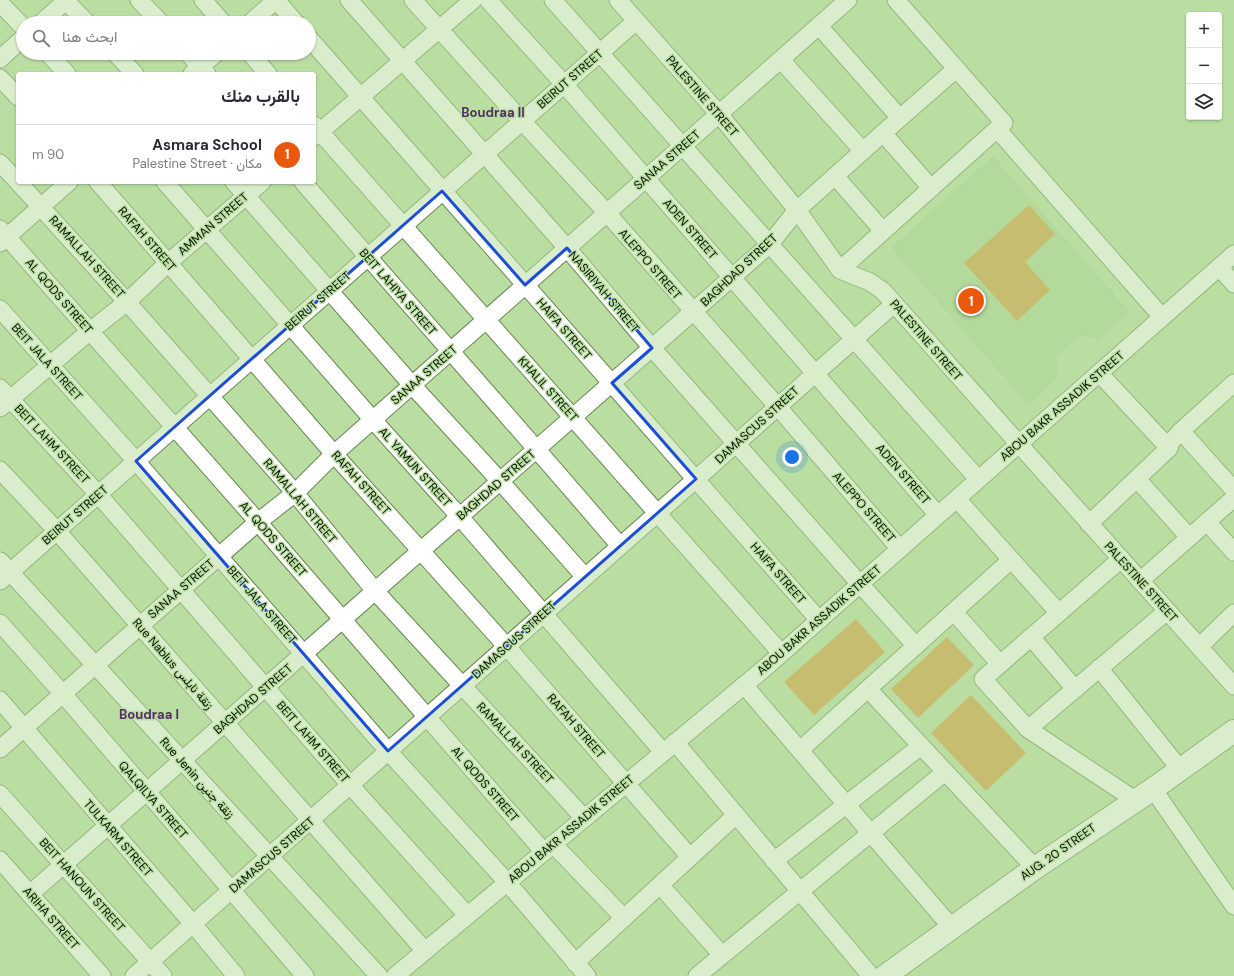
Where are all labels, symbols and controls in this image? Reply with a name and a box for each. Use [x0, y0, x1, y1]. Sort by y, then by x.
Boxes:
map controls [1186, 12, 1222, 120]
button: + [1186, 12, 1222, 48]
search box [16, 16, 316, 60]
icon: search [30, 27, 52, 49]
text: ابحث هنا [62, 27, 117, 47]
street label: BEIRUT STREET [534, 46, 607, 112]
button: − [1186, 48, 1222, 84]
street label: PALESTINE STREET [662, 52, 742, 140]
button: layers [1186, 84, 1222, 120]
text: بالقرب منك [221, 85, 300, 107]
district label: Boudraa II [461, 104, 525, 121]
street label: SANAA STREET [630, 126, 704, 193]
text: Asmara School [152, 135, 262, 155]
text: 90 m [32, 146, 64, 163]
text: 1 [285, 146, 289, 163]
text: مكان · Palestine Street [133, 155, 262, 172]
street label: AMMAN STREET [174, 189, 252, 259]
street label: ADEN STREET [659, 195, 721, 263]
street label: RAFAH STREET [114, 203, 180, 275]
street label: RAMALLAH STREET [46, 212, 129, 302]
street label: ALEPPO STREET [615, 225, 685, 303]
street label: BAGHDAD STREET [697, 230, 781, 310]
street label: BEIT LAHIYA STREET [356, 245, 440, 339]
street label: NASIRIYAH STREET [565, 248, 643, 337]
street label: AL QODS STREET [22, 255, 96, 337]
street label: BEIRUT STREET [282, 268, 355, 334]
pin: 1 [958, 286, 984, 316]
street label: HAIFA STREET [533, 295, 595, 363]
street label: PALESTINE STREET [886, 296, 966, 384]
street label: BEIT JALA STREET [8, 320, 86, 404]
street label: SANAA STREET [387, 341, 461, 408]
street label: ABOU BAKR ASSADIK STREET [996, 347, 1128, 465]
street label: KHALIL STREET [514, 353, 582, 425]
street label: DAMASCUS STREET [711, 383, 803, 467]
street label: BEIT LAHM STREET [11, 401, 93, 487]
street label: AL YAMUN STREET [375, 424, 455, 510]
street label: ADEN STREET [872, 440, 934, 508]
street label: BAGHDAD STREET [453, 446, 539, 524]
your location [782, 447, 802, 467]
street label: RAFAH STREET [328, 448, 394, 519]
street label: RAMALLAH STREET [260, 455, 340, 547]
street label: ALEPPO STREET [829, 468, 899, 546]
street label: BEIRUT STREET [39, 482, 112, 548]
street label: AL QODS STREET [236, 498, 310, 580]
street label: HAIFA STREET [747, 539, 809, 607]
street label: PALESTINE STREET [1101, 539, 1181, 626]
street label: SANAA STREET [144, 555, 218, 622]
street label: ABOU BAKR ASSADIK STREET [753, 561, 885, 679]
street label: BEIT JALA STREET [224, 562, 301, 648]
street label: DAMASCUS STREET [468, 598, 560, 682]
street label: Rue Nablus زنقة نابلس [129, 615, 217, 713]
street label: BAGHDAD STREET [210, 660, 296, 738]
street label: RAFAH STREET [543, 690, 609, 762]
street label: BEIT LAHM STREET [273, 698, 353, 786]
street label: RAMALLAH STREET [473, 699, 557, 787]
district label: Boudraa I [119, 706, 179, 723]
street label: Rue Jenin زنقة جنين [156, 734, 238, 822]
street label: AL QODS STREET [448, 743, 522, 825]
street label: QALQILYA STREET [115, 758, 191, 842]
street label: ABOU BAKR ASSADIK STREET [505, 771, 638, 887]
street label: TULKARM STREET [80, 796, 156, 880]
street label: DAMASCUS STREET [226, 813, 318, 897]
street label: AUG. 20 STREET [1017, 820, 1099, 884]
street label: BEIT HANOUN STREET [36, 835, 129, 935]
street label: ARIHA STREET [19, 883, 83, 953]

